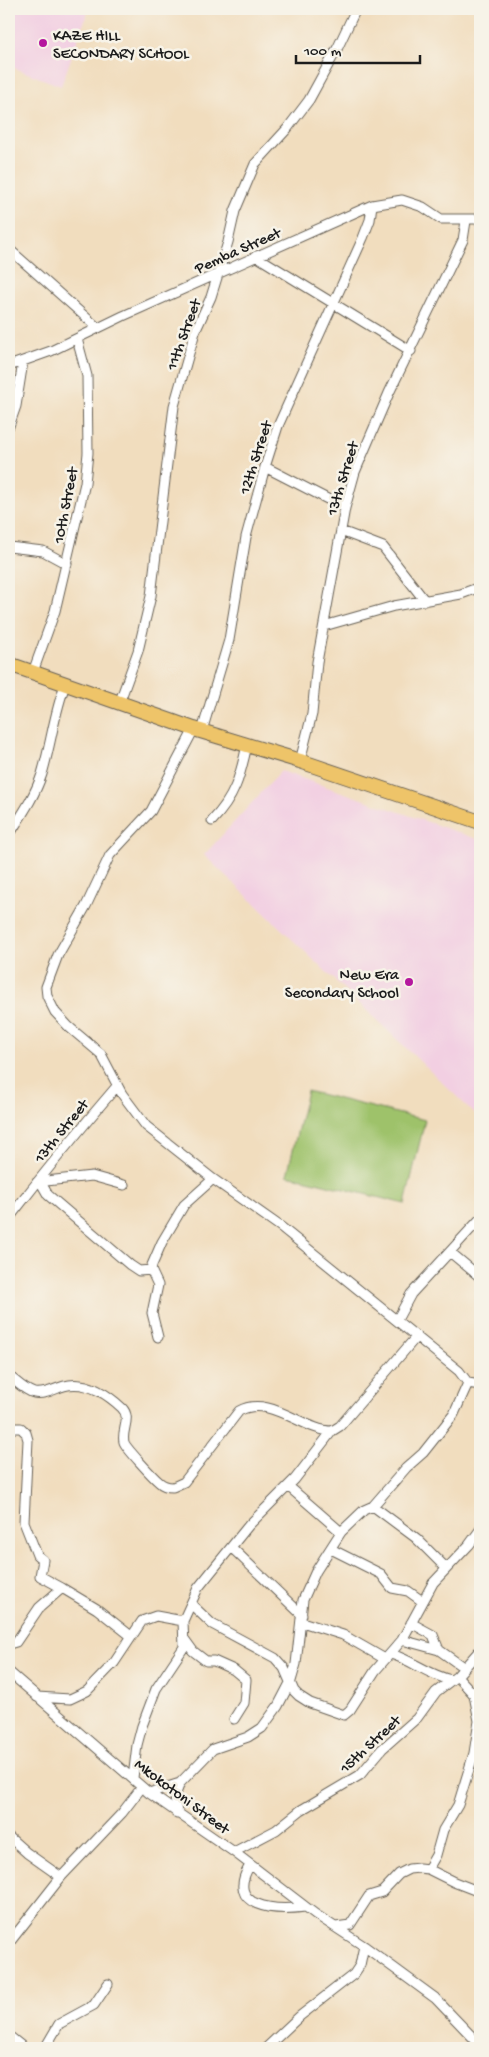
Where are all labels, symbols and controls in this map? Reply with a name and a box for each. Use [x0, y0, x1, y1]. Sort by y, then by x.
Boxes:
place label: KAZE HILL SECONDARY SCHOOL [53, 28, 190, 65]
scale bar [296, 32, 420, 64]
marker: KAZE HILL SECONDARY SCHOOL [37, 37, 49, 49]
text: 100 m [303, 43, 342, 61]
street label: Pemba Street [192, 224, 286, 280]
street label: 11th Street [163, 296, 207, 374]
street label: 12th Street [236, 418, 279, 498]
street label: 13th Street [324, 438, 365, 519]
street label: 10th Street [51, 465, 84, 546]
place label: New Era Secondary School [285, 967, 400, 1004]
marker: New Era Secondary School [403, 976, 415, 988]
street label: 13th Street [31, 1095, 95, 1169]
street label: 15th Street [336, 1712, 407, 1779]
street label: Mkokotoni Street [130, 1756, 233, 1841]

